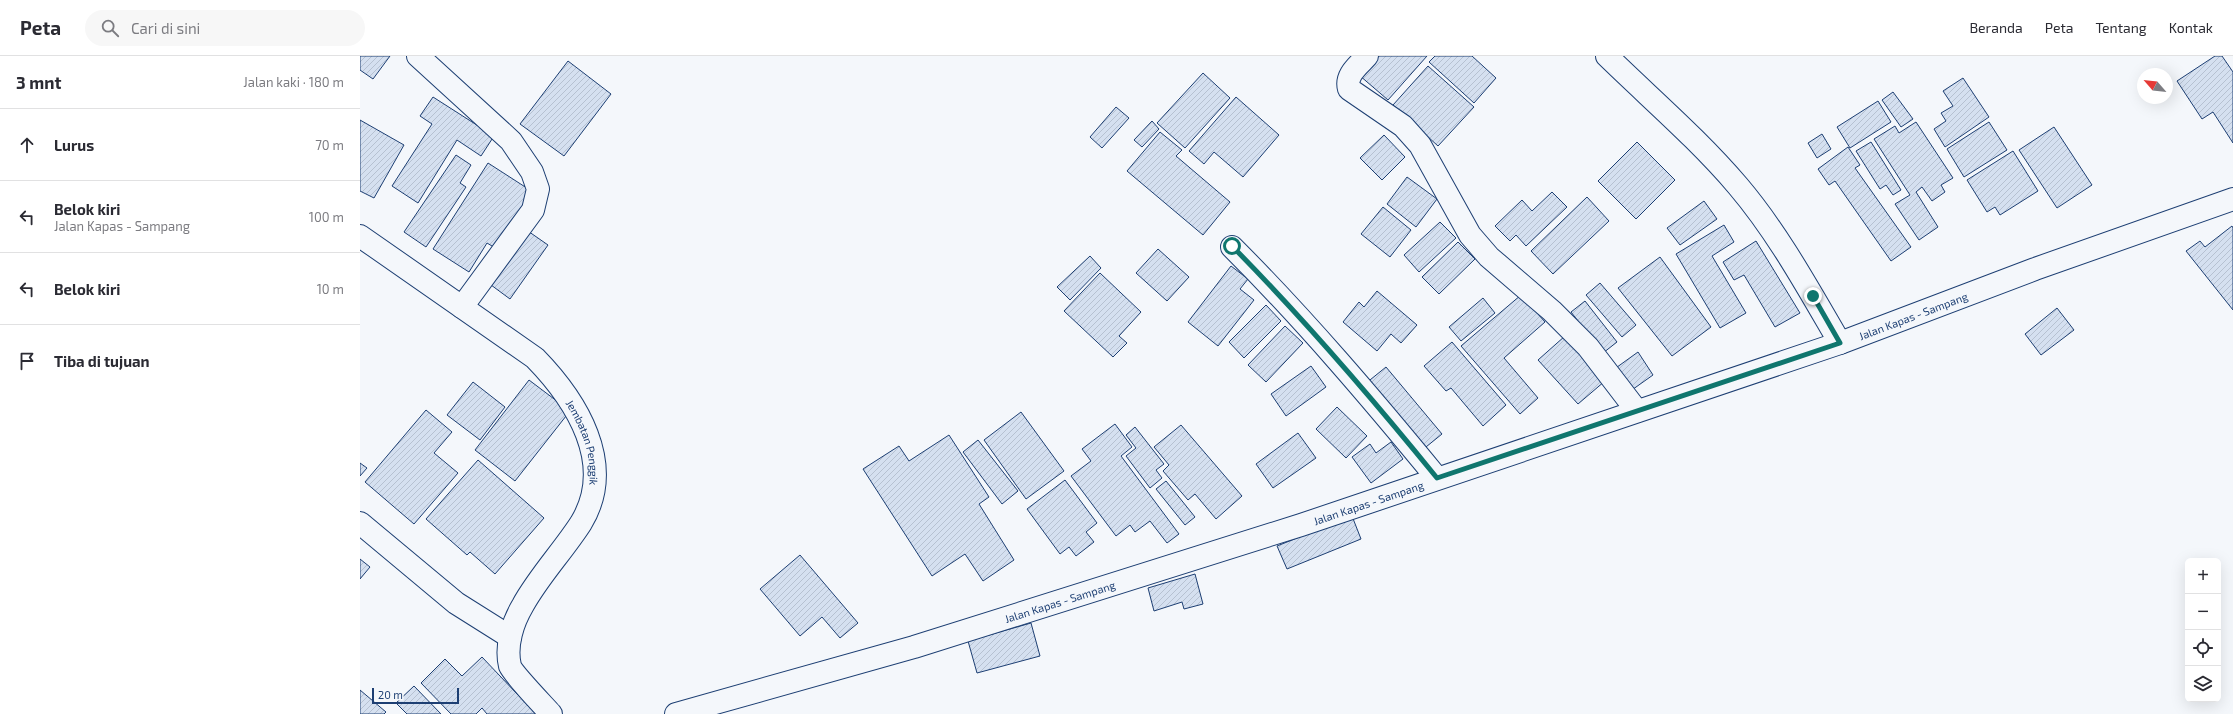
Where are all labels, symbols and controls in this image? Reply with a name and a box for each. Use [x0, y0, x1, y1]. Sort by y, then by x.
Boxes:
search box [85, 10, 365, 46]
text: Peta [20, 16, 61, 39]
icon: search [99, 17, 121, 39]
text: Cari di sini [131, 19, 200, 37]
text: Beranda [1969, 19, 2023, 36]
text: Peta [2045, 19, 2073, 36]
text: Tentang [2095, 19, 2147, 36]
text: Kontak [2169, 19, 2213, 36]
north arrow [2137, 68, 2173, 104]
text: 3 mnt [16, 72, 61, 92]
text: Jalan kaki · 180 m [243, 74, 344, 90]
icon: ahead [16, 134, 38, 156]
text: Lurus [54, 136, 94, 154]
text: 70 m [315, 137, 344, 153]
text: Belok kiri [54, 200, 120, 218]
icon: left [16, 206, 38, 228]
text: 100 m [309, 209, 344, 225]
text: Jalan Kapas - Sampang [54, 218, 190, 234]
route start [1223, 237, 1241, 255]
icon: left [16, 278, 38, 300]
text: Belok kiri [54, 280, 120, 298]
text: 10 m [317, 281, 344, 297]
route end [1804, 287, 1822, 305]
street label: Jalan Kapas - Sampang [1857, 289, 1969, 342]
icon: arrive [16, 350, 38, 372]
text: Tiba di tujuan [54, 352, 150, 370]
street label: Jembatan Penggik [564, 397, 601, 486]
street label: Jalan Kapas - Sampang [1312, 478, 1425, 527]
map controls [2185, 558, 2221, 702]
button: + [2185, 558, 2221, 594]
street label: Jalan Kapas - Sampang [1003, 578, 1117, 625]
button: − [2185, 594, 2221, 630]
button: locate [2185, 630, 2221, 666]
button: layers [2185, 666, 2221, 702]
scale bar [372, 686, 459, 705]
text: 20 m [378, 688, 403, 701]

